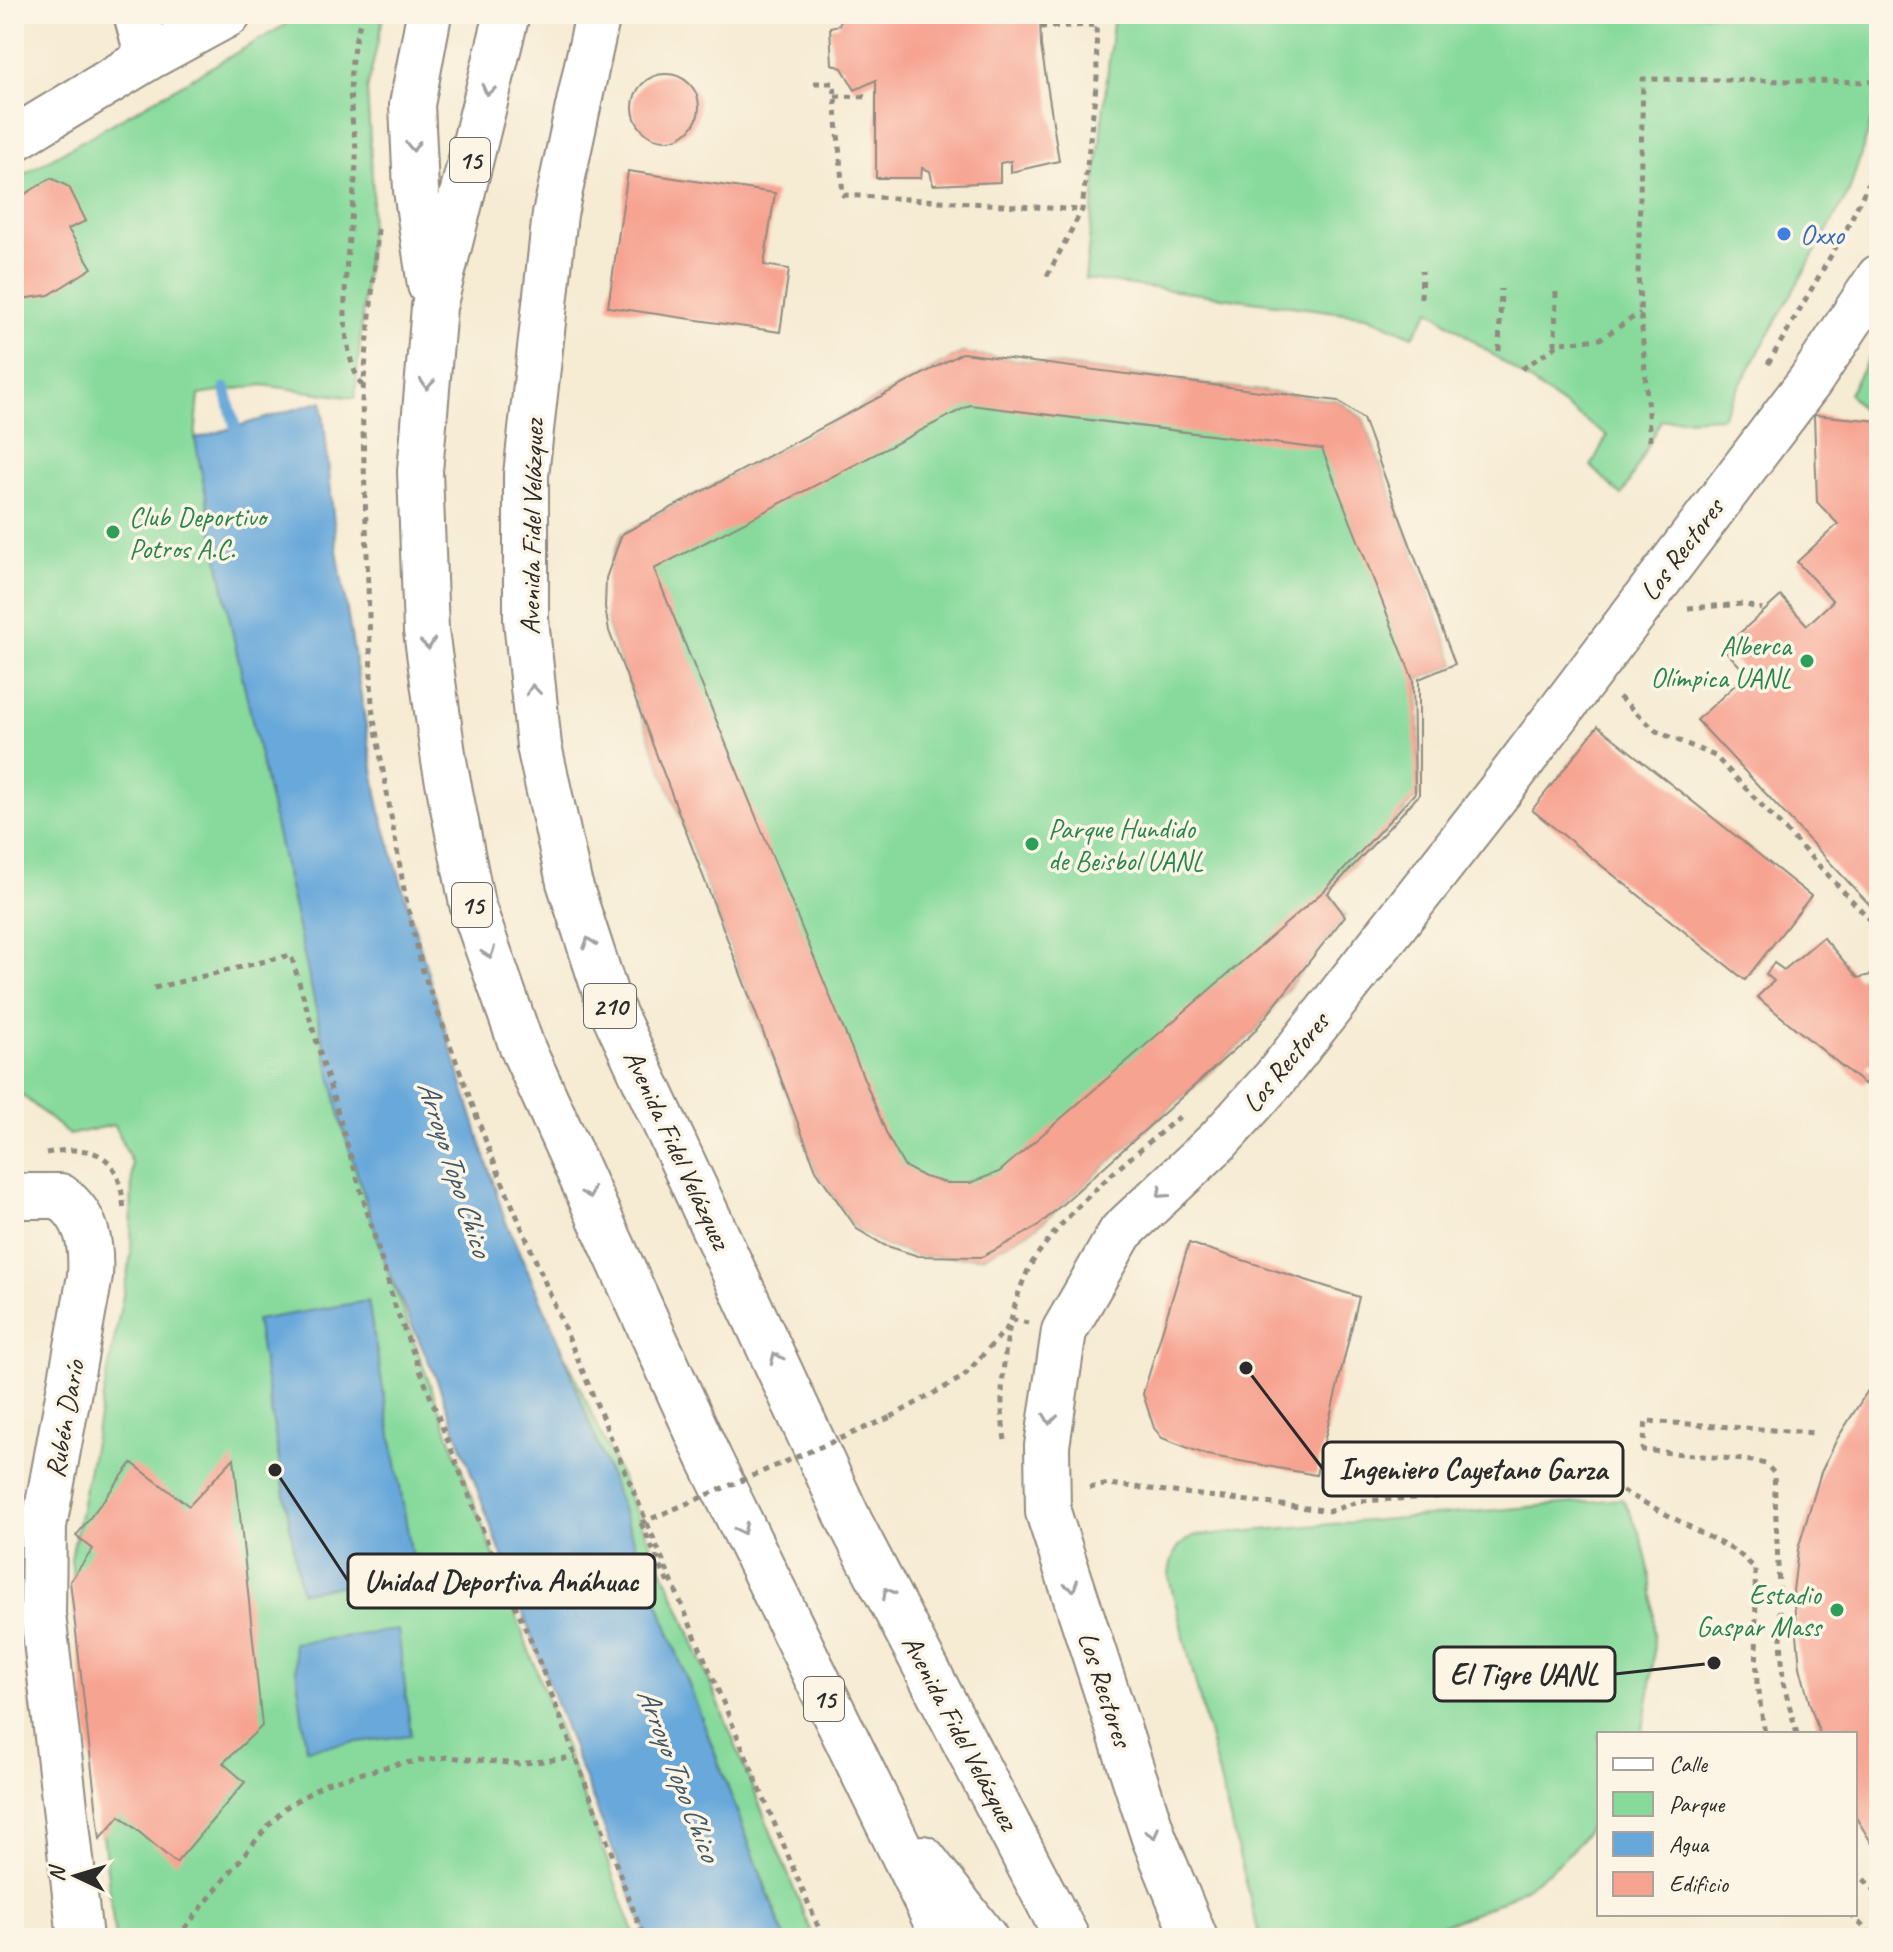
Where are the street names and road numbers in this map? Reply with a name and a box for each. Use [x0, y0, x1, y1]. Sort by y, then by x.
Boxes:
road number: 15 [450, 138, 490, 182]
street label: Avenida Fidel Velázquez [512, 417, 551, 635]
street label: Los Rectores [1632, 489, 1733, 607]
road number: 15 [452, 883, 492, 927]
road number: 210 [584, 984, 636, 1028]
street label: Los Rectores [1234, 1003, 1338, 1120]
street label: Avenida Fidel Velázquez [616, 1044, 740, 1256]
street label: Rubén Darío [37, 1356, 92, 1481]
street label: Los Rectores [1071, 1627, 1141, 1753]
street label: Avenida Fidel Velázquez [894, 1629, 1028, 1838]
road number: 15 [804, 1677, 844, 1721]

